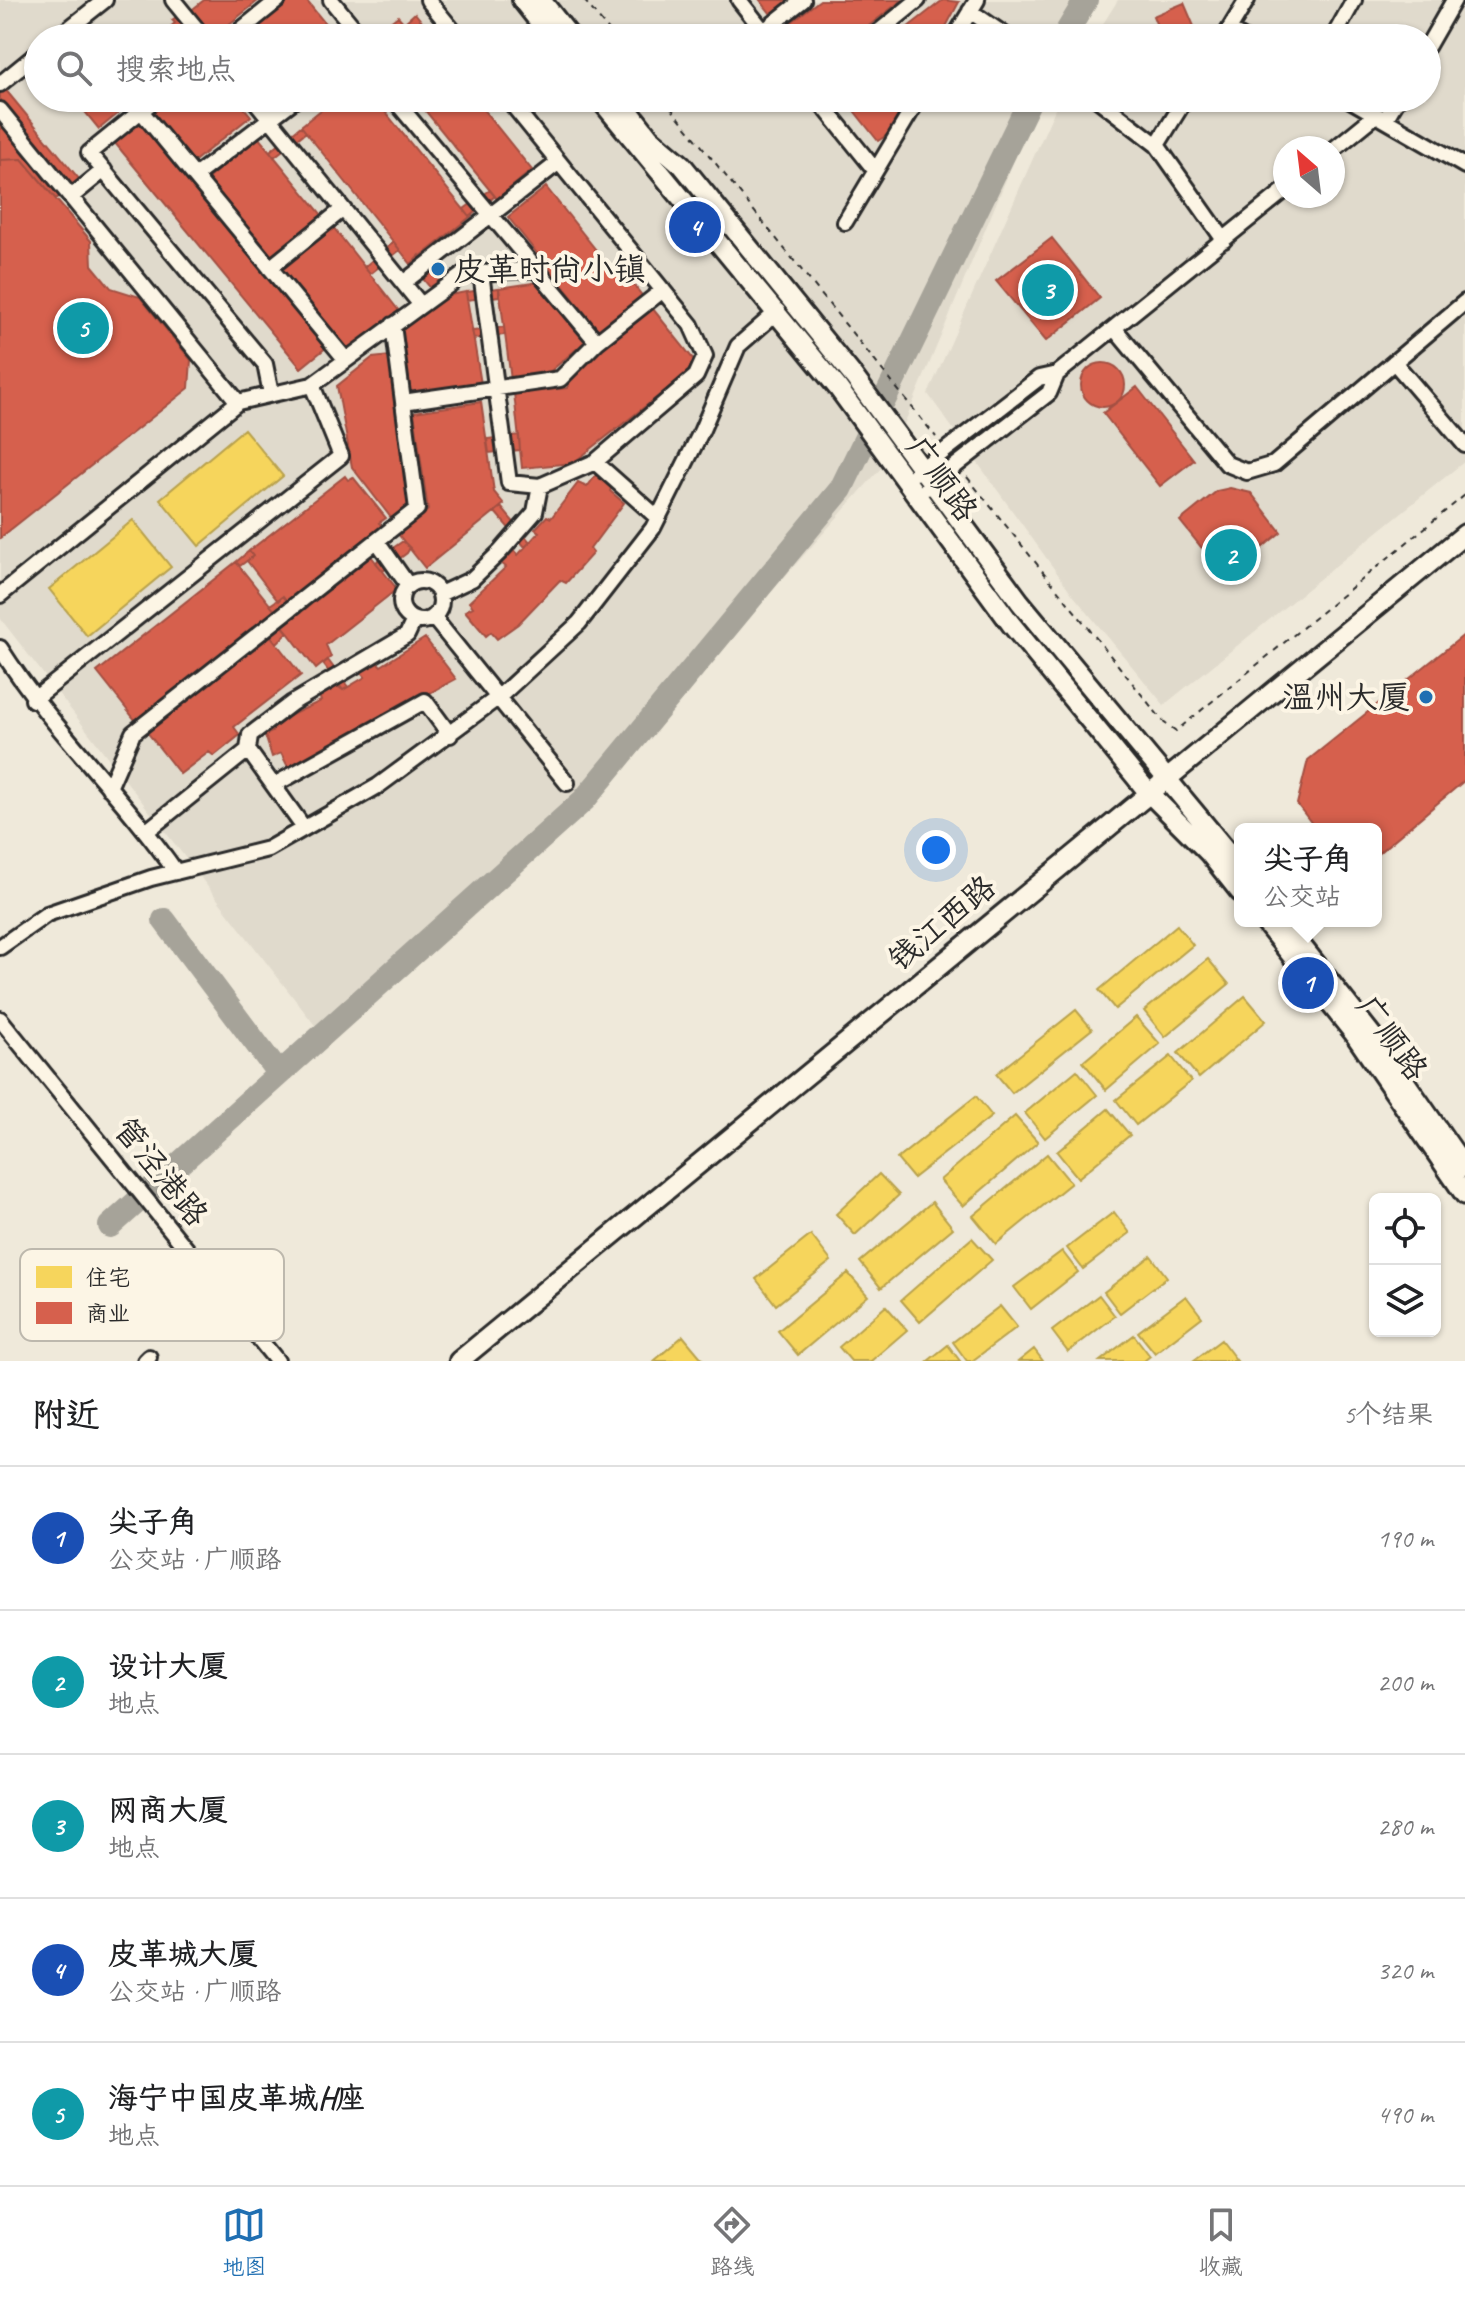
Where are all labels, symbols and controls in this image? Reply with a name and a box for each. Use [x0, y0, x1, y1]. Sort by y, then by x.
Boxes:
search box [24, 24, 1441, 112]
icon: search [52, 46, 96, 90]
text: 搜索地点 [116, 50, 236, 88]
north arrow [1273, 136, 1345, 208]
pin: 4 [669, 197, 721, 257]
place label: 皮革时尚小镇 [454, 249, 646, 290]
marker: 皮革时尚小镇 [429, 260, 447, 278]
pin: 3 [1022, 260, 1074, 320]
pin: 5 [57, 298, 109, 358]
street label: 广顺路 [897, 428, 987, 530]
pin: 2 [1205, 525, 1257, 585]
place label: 温州大厦 [1282, 677, 1410, 718]
marker: 温州大厦 [1417, 688, 1435, 706]
popup [1234, 823, 1382, 927]
your location [916, 830, 956, 870]
text: 尖子角 [1263, 840, 1353, 878]
street label: 钱江西路 [880, 866, 1004, 980]
text: 公交站 [1263, 880, 1341, 913]
pin: 1 [1282, 953, 1334, 1013]
street label: 广顺路 [1347, 987, 1437, 1089]
street label: 管泾港路 [105, 1109, 217, 1235]
map controls [1369, 1193, 1441, 1337]
button: locate [1369, 1193, 1441, 1265]
legend [20, 1249, 284, 1341]
text: 住宅 [86, 1264, 130, 1292]
button: layers [1369, 1265, 1441, 1337]
text: 商业 [86, 1300, 130, 1328]
text: 附近 [32, 1393, 100, 1436]
text: 5个结果 [1343, 1398, 1433, 1431]
text: 尖子角 [108, 1503, 198, 1541]
text: 1 [52, 1522, 64, 1555]
text: 190 m [1377, 1522, 1433, 1555]
text: 公交站 · 广顺路 [108, 1543, 281, 1576]
text: 设计大厦 [108, 1647, 228, 1685]
text: 2 [52, 1666, 64, 1699]
text: 200 m [1377, 1666, 1433, 1699]
text: 地点 [108, 1687, 160, 1720]
text: 网商大厦 [108, 1791, 228, 1829]
text: 3 [52, 1810, 64, 1843]
text: 280 m [1377, 1810, 1433, 1843]
text: 地点 [108, 1831, 160, 1864]
text: 皮革城大厦 [108, 1935, 258, 1973]
text: 4 [52, 1954, 64, 1987]
text: 320 m [1377, 1954, 1433, 1987]
text: 公交站 · 广顺路 [108, 1975, 281, 2008]
text: 海宁中国皮革城H座 [108, 2079, 365, 2117]
text: 5 [52, 2098, 64, 2131]
text: 490 m [1377, 2098, 1433, 2131]
text: 地点 [108, 2119, 160, 2152]
tab: 地图 [222, 2203, 266, 2281]
tab: 路线 [710, 2203, 755, 2281]
tab: 收藏 [1199, 2203, 1243, 2281]

